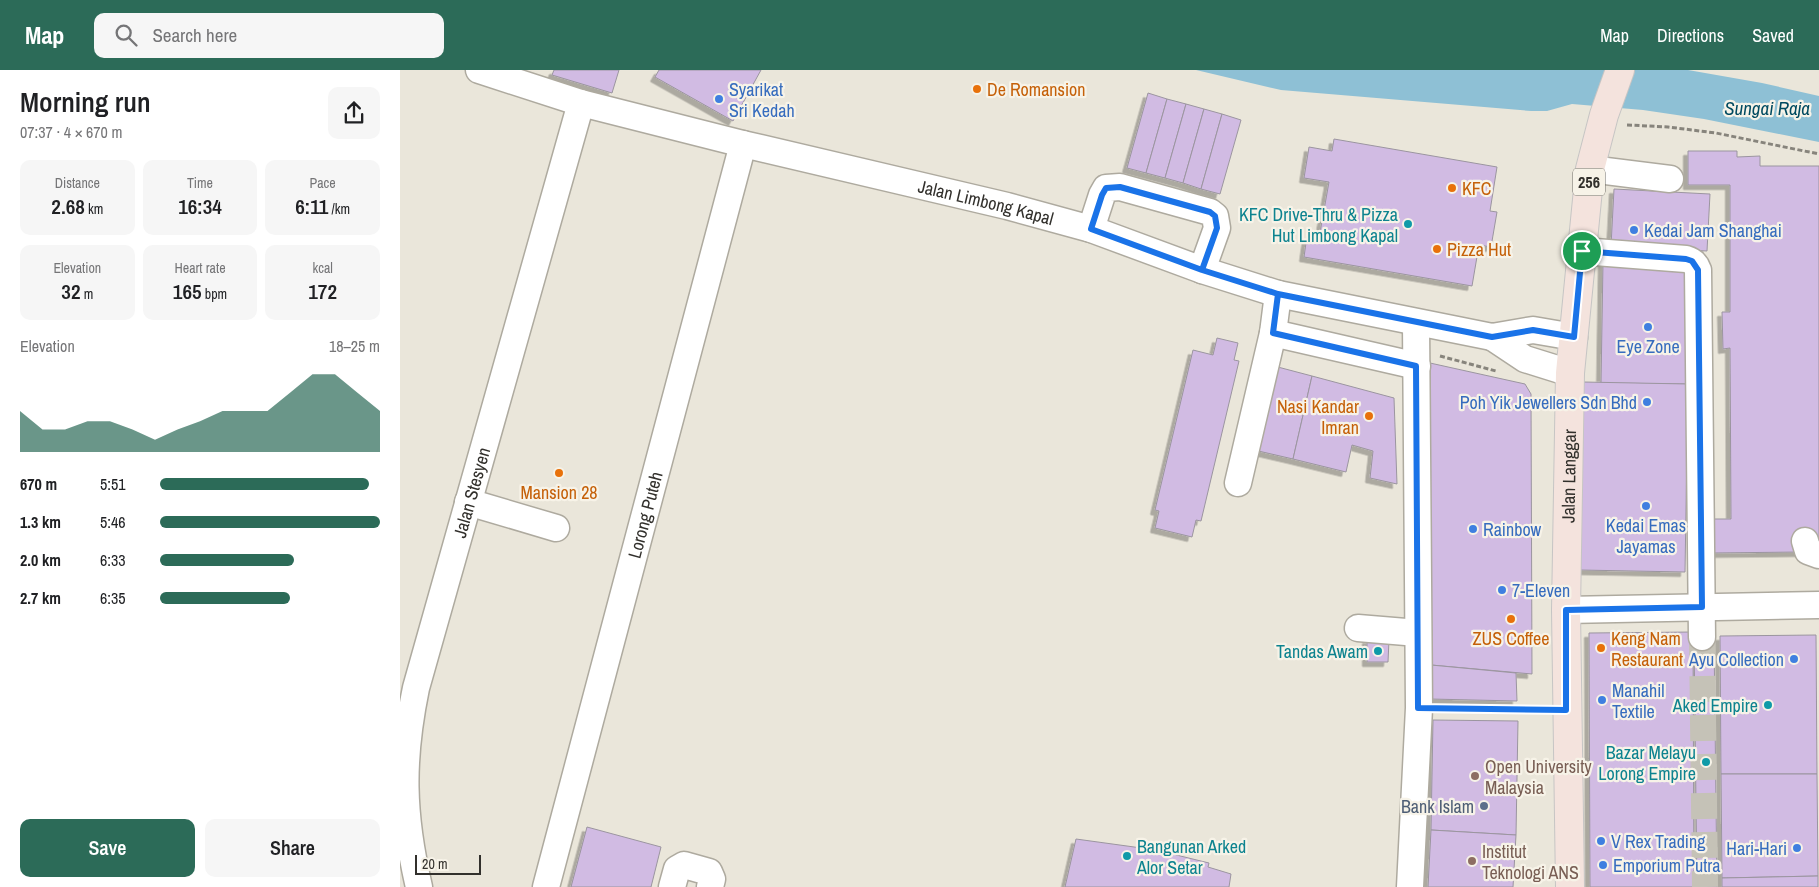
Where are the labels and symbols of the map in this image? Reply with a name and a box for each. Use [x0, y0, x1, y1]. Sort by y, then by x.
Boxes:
place label: Syarikat Sri Kedah [729, 77, 795, 123]
place label: De Romansion [987, 77, 1085, 102]
marker: De Romansion [971, 83, 983, 95]
marker: Syarikat Sri Kedah [713, 93, 725, 105]
water label: Sungai Raja [1724, 95, 1810, 121]
road number: 256 [1573, 168, 1605, 195]
street label: Jalan Limbong Kapal [916, 173, 1057, 231]
place label: KFC [1462, 176, 1492, 201]
marker: KFC [1446, 182, 1458, 194]
place label: KFC Drive-Thru & Pizza Hut Limbong Kapal [1239, 202, 1398, 248]
marker: KFC Drive-Thru & Pizza Hut Limbong Kapal [1402, 218, 1414, 230]
place label: Kedai Jam Shanghai [1644, 218, 1782, 243]
marker: Kedai Jam Shanghai [1628, 224, 1640, 236]
pin [1561, 230, 1603, 272]
place label: Pizza Hut [1447, 237, 1511, 262]
marker: Pizza Hut [1431, 243, 1443, 255]
marker: Eye Zone [1642, 321, 1654, 333]
place label: Eye Zone [1616, 334, 1680, 359]
place label: Poh Yik Jewellers Sdn Bhd [1460, 390, 1637, 415]
place label: Nasi Kandar Imran [1277, 394, 1359, 440]
marker: Poh Yik Jewellers Sdn Bhd [1641, 396, 1653, 408]
marker: Nasi Kandar Imran [1363, 410, 1375, 422]
street label: Jalan Langgar [1555, 429, 1582, 523]
street label: Jalan Stesyen [447, 444, 496, 541]
marker: Mansion 28 [553, 467, 565, 479]
street label: Lorong Puteh [621, 469, 668, 561]
place label: Mansion 28 [520, 480, 598, 505]
marker: Kedai Emas Jayamas [1640, 500, 1652, 512]
place label: Kedai Emas Jayamas [1606, 513, 1686, 559]
place label: Rainbow [1483, 517, 1542, 542]
marker: Rainbow [1467, 523, 1479, 535]
place label: 7-Eleven [1512, 578, 1570, 603]
marker: 7-Eleven [1496, 584, 1508, 596]
marker: ZUS Coffee [1505, 613, 1517, 625]
place label: ZUS Coffee [1473, 626, 1549, 651]
place label: Keng Nam Restaurant [1611, 626, 1683, 672]
place label: Tandas Awam [1276, 639, 1368, 664]
marker: Keng Nam Restaurant [1595, 642, 1607, 654]
marker: Tandas Awam [1372, 645, 1384, 657]
place label: Ayu Collection [1688, 647, 1784, 672]
marker: Ayu Collection [1788, 653, 1800, 665]
place label: Manahil Textile [1612, 678, 1665, 724]
place label: Aked Empire [1672, 693, 1758, 718]
marker: Manahil Textile [1596, 694, 1608, 706]
marker: Aked Empire [1762, 699, 1774, 711]
place label: Bazar Melayu Lorong Empire [1598, 740, 1696, 786]
place label: Open University Malaysia [1485, 754, 1592, 800]
marker: Bazar Melayu Lorong Empire [1700, 756, 1712, 768]
marker: Open University Malaysia [1469, 770, 1481, 782]
place label: Bank Islam [1401, 794, 1474, 819]
marker: Bank Islam [1478, 800, 1490, 812]
place label: V Rex Trading [1611, 829, 1706, 854]
place label: Bangunan Arked Alor Setar [1136, 834, 1246, 880]
marker: V Rex Trading [1595, 835, 1607, 847]
place label: Hari-Hari [1726, 836, 1787, 861]
place label: Institut Teknologi ANS [1482, 839, 1579, 885]
marker: Hari-Hari [1791, 842, 1803, 854]
marker: Bangunan Arked Alor Setar [1121, 850, 1133, 862]
scale bar [415, 852, 481, 875]
place label: Emporium Putra [1613, 853, 1720, 878]
marker: Institut Teknologi ANS [1466, 855, 1478, 867]
marker: Emporium Putra [1597, 859, 1609, 871]

